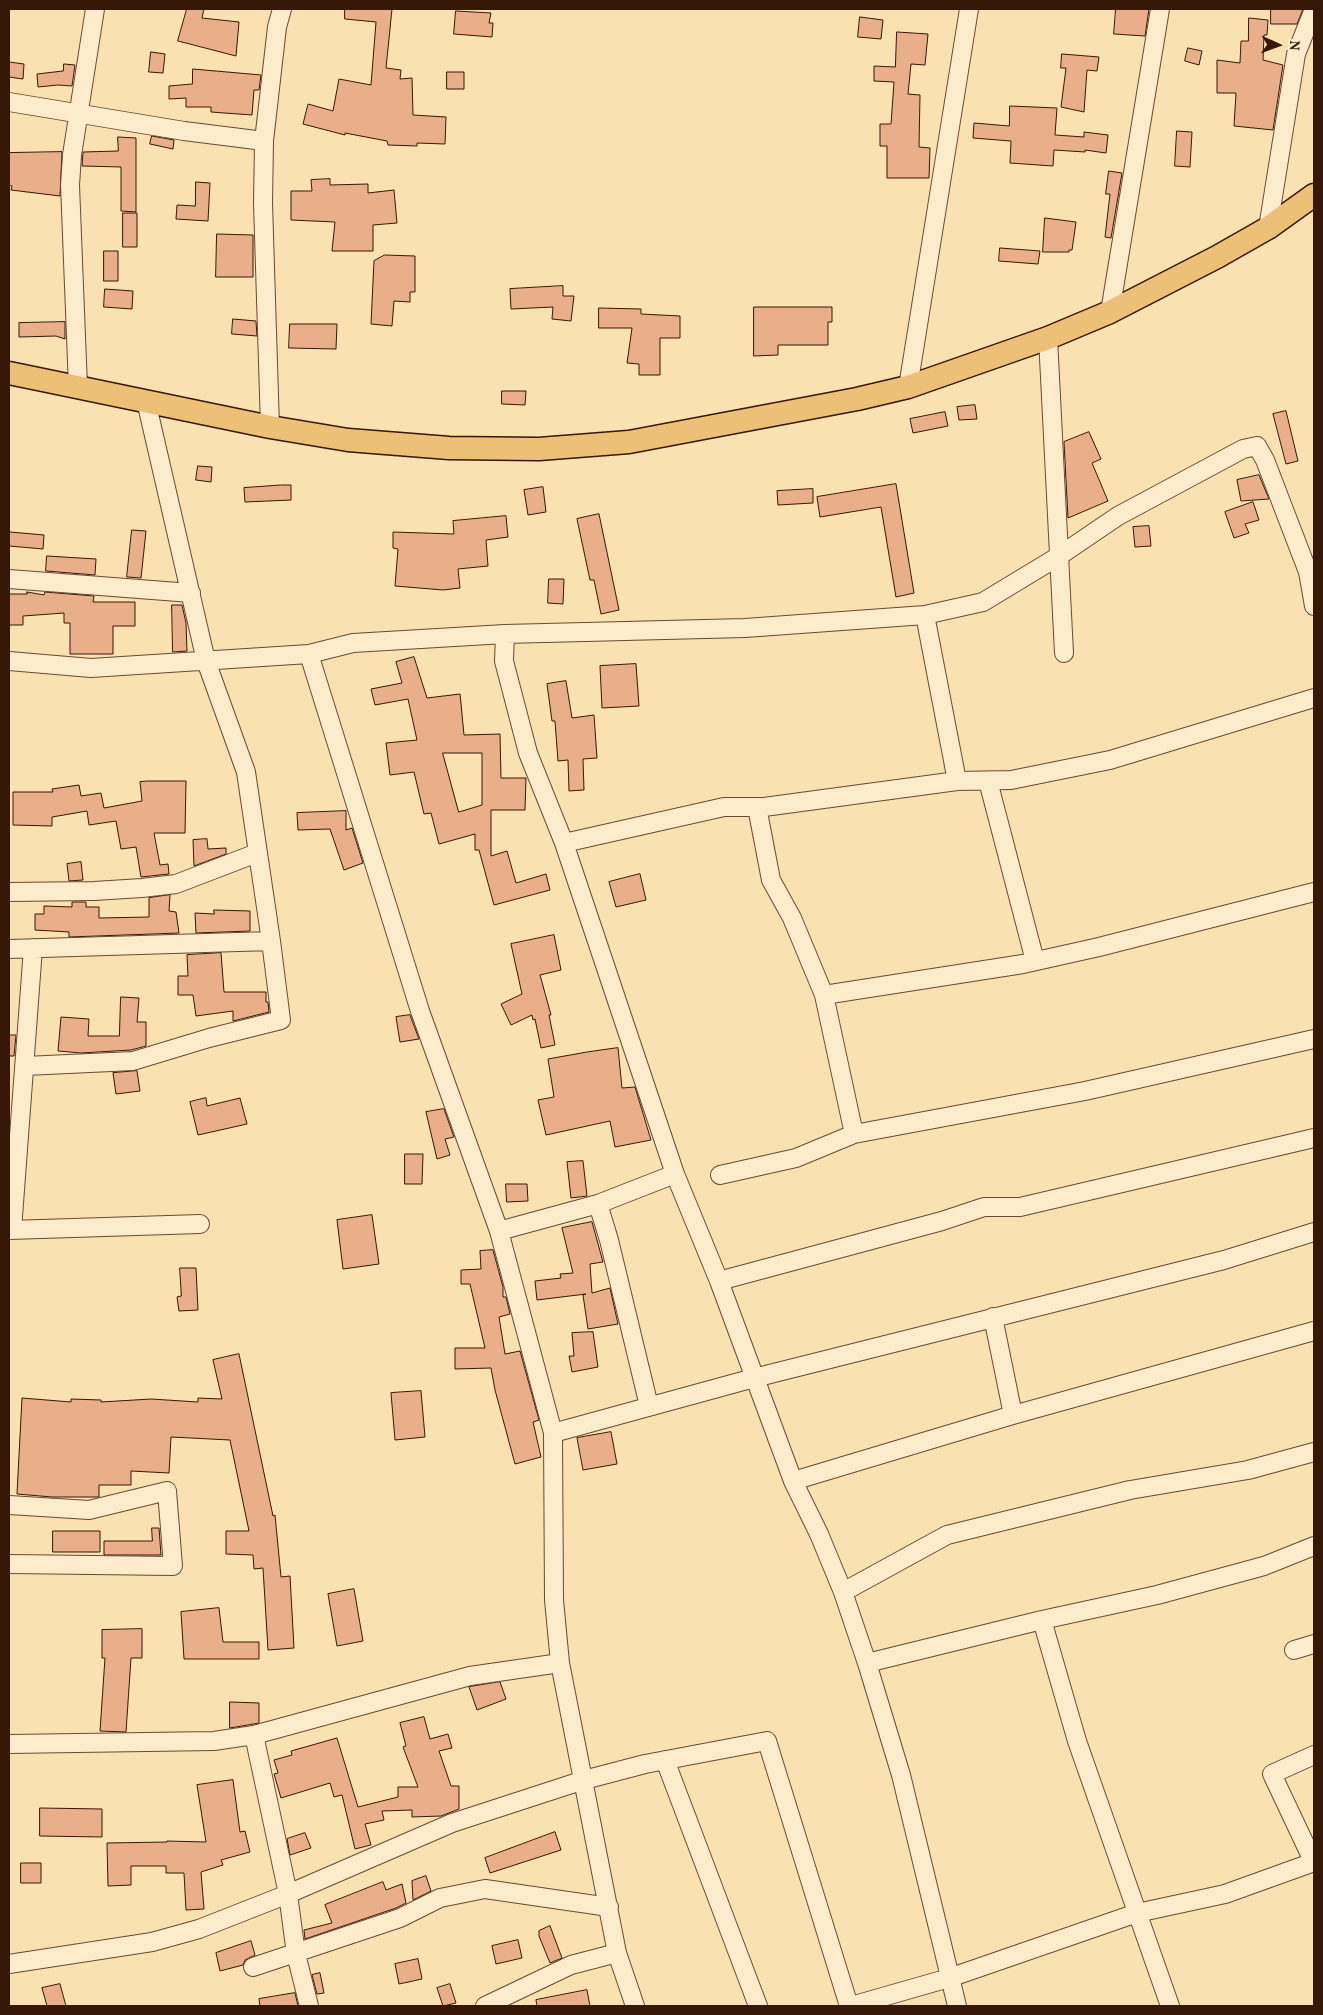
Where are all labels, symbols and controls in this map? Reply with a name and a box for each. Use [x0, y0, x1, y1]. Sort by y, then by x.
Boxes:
north arrow [1253, 20, 1303, 70]
text: N [1284, 40, 1303, 51]

